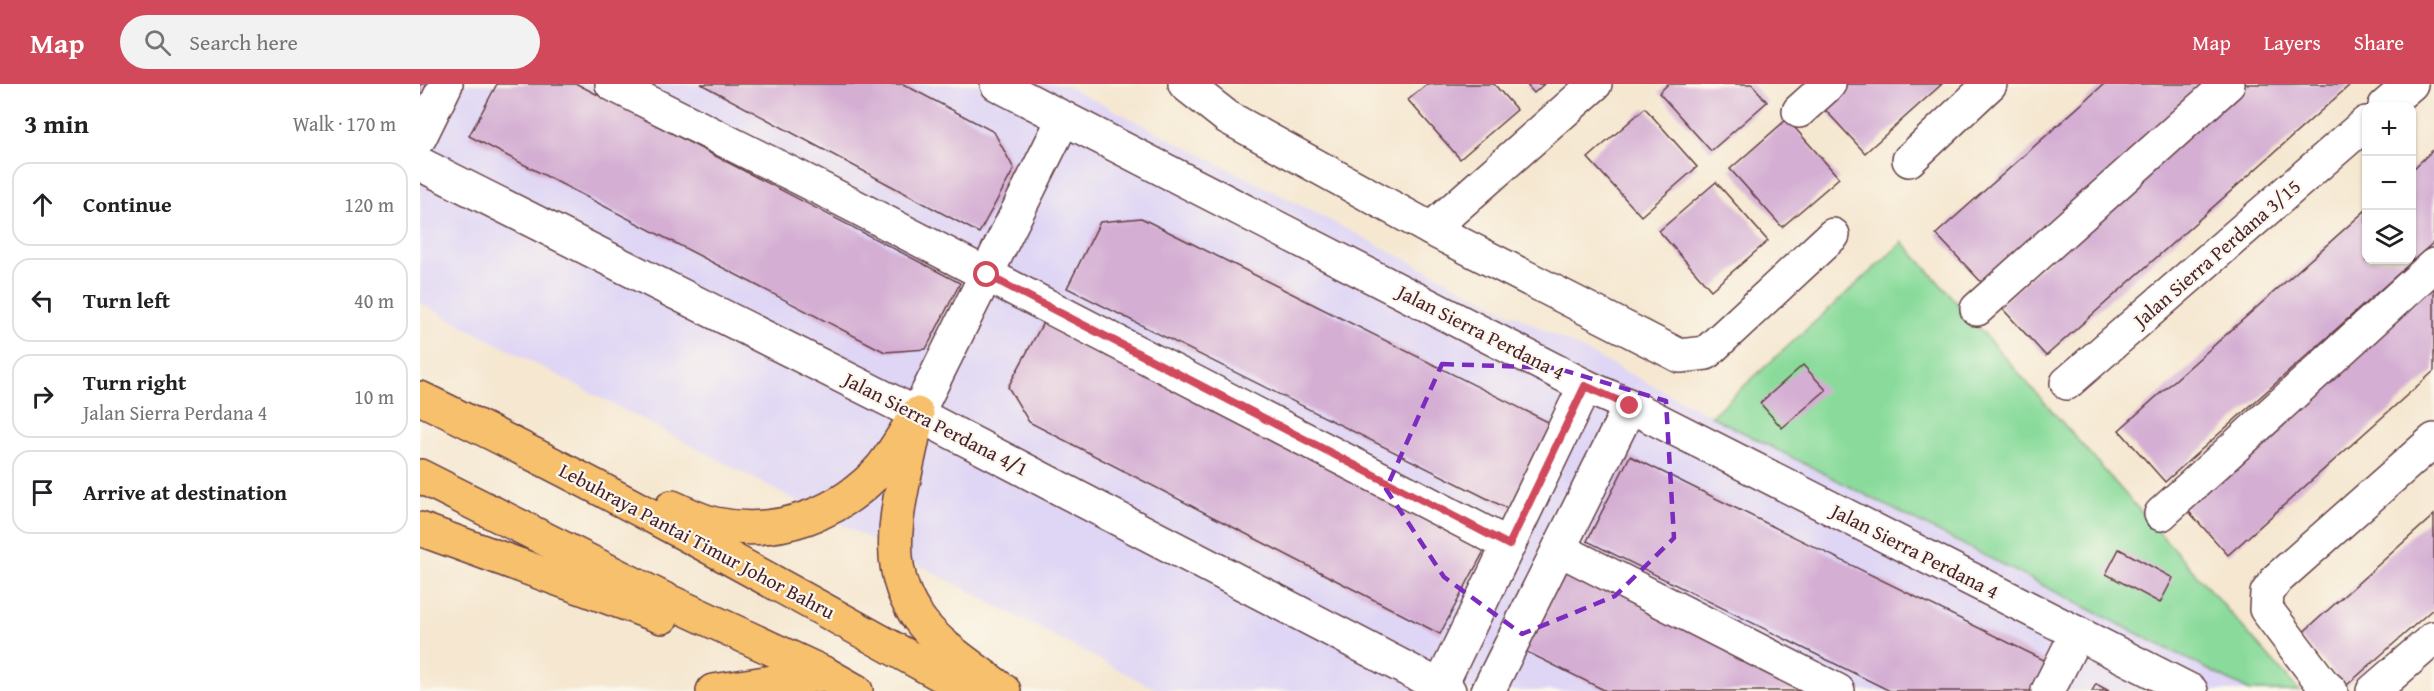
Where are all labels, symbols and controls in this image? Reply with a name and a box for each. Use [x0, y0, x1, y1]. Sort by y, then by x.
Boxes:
search box [120, 15, 540, 69]
text: Map [30, 22, 84, 63]
icon: search [141, 26, 174, 59]
text: Search here [189, 26, 298, 58]
text: Map [2192, 27, 2231, 58]
text: Layers [2264, 27, 2321, 58]
text: Share [2354, 27, 2404, 58]
map controls [2362, 102, 2416, 264]
button: + [2362, 102, 2416, 156]
text: 3 min [24, 104, 89, 143]
text: Walk · 170 m [293, 109, 396, 138]
button: − [2362, 156, 2416, 210]
street label: Jalan Sierra Perdana 3/15 [2124, 172, 2307, 335]
icon: ahead [26, 188, 59, 221]
text: Continue [83, 188, 172, 220]
text: 120 m [344, 190, 394, 219]
button: layers [2362, 210, 2416, 264]
route start [973, 261, 999, 287]
street label: Jalan Sierra Perdana 4 [1390, 275, 1570, 386]
icon: left [26, 284, 59, 317]
text: Turn left [83, 284, 170, 316]
text: 40 m [354, 286, 394, 315]
street label: Jalan Sierra Perdana 4/1 [836, 363, 1033, 483]
text: Turn right [83, 366, 186, 398]
icon: right [26, 380, 59, 413]
text: 10 m [354, 382, 394, 411]
route end [1616, 392, 1642, 418]
text: Jalan Sierra Perdana 4 [83, 398, 267, 427]
street label: Lebuhraya Pantai Timur Johor Bahru [554, 455, 841, 626]
icon: arrive [26, 476, 59, 509]
text: Arrive at destination [83, 476, 287, 508]
street label: Jalan Sierra Perdana 4 [1824, 494, 2004, 605]

